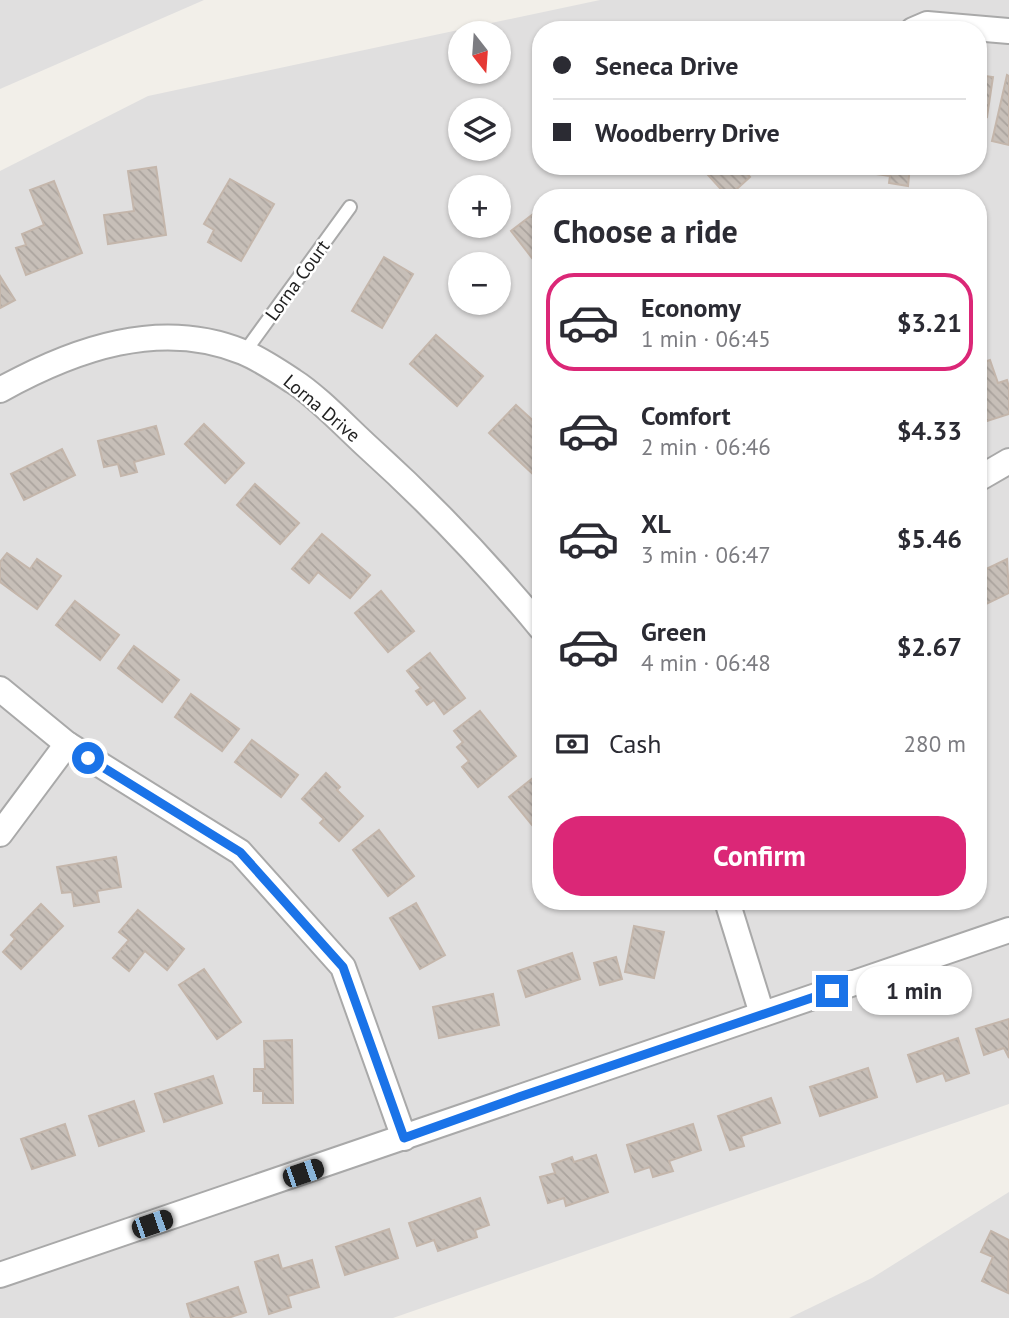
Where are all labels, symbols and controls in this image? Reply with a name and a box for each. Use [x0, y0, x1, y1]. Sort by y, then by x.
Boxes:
north arrow [448, 21, 511, 84]
map controls [448, 21, 511, 315]
text: Seneca Drive [595, 49, 738, 82]
button: layers [448, 98, 511, 161]
text: Woodberry Drive [595, 116, 780, 149]
button: + [448, 175, 511, 238]
text: Choose a ride [553, 210, 738, 252]
street label: Lorna Court [260, 234, 335, 325]
button: − [448, 252, 511, 315]
icon: car [557, 291, 620, 354]
text: Economy [641, 291, 741, 324]
text: $3.21 [897, 306, 962, 339]
text: 1 min · 06:45 [641, 324, 771, 353]
street label: Lorna Drive [279, 369, 365, 447]
icon: car [557, 399, 620, 462]
text: Comfort [641, 399, 731, 432]
text: $4.33 [897, 414, 962, 447]
text: 2 min · 06:46 [641, 432, 771, 461]
icon: car [557, 507, 620, 570]
text: XL [641, 507, 671, 540]
text: $5.46 [897, 522, 962, 555]
text: 3 min · 06:47 [641, 540, 771, 569]
icon: car [557, 615, 620, 678]
text: Green [641, 615, 706, 648]
text: $2.67 [897, 630, 962, 663]
text: 4 min · 06:48 [641, 648, 771, 677]
icon: cash [553, 725, 591, 763]
text: Cash [609, 727, 661, 760]
text: 280 m [904, 729, 966, 758]
route start [72, 742, 104, 774]
button: Confirm [553, 816, 966, 896]
callout: 1 min [856, 967, 972, 1016]
route end [816, 975, 848, 1007]
text: 1 min [886, 976, 942, 1005]
car [280, 1156, 327, 1190]
car [129, 1207, 176, 1241]

